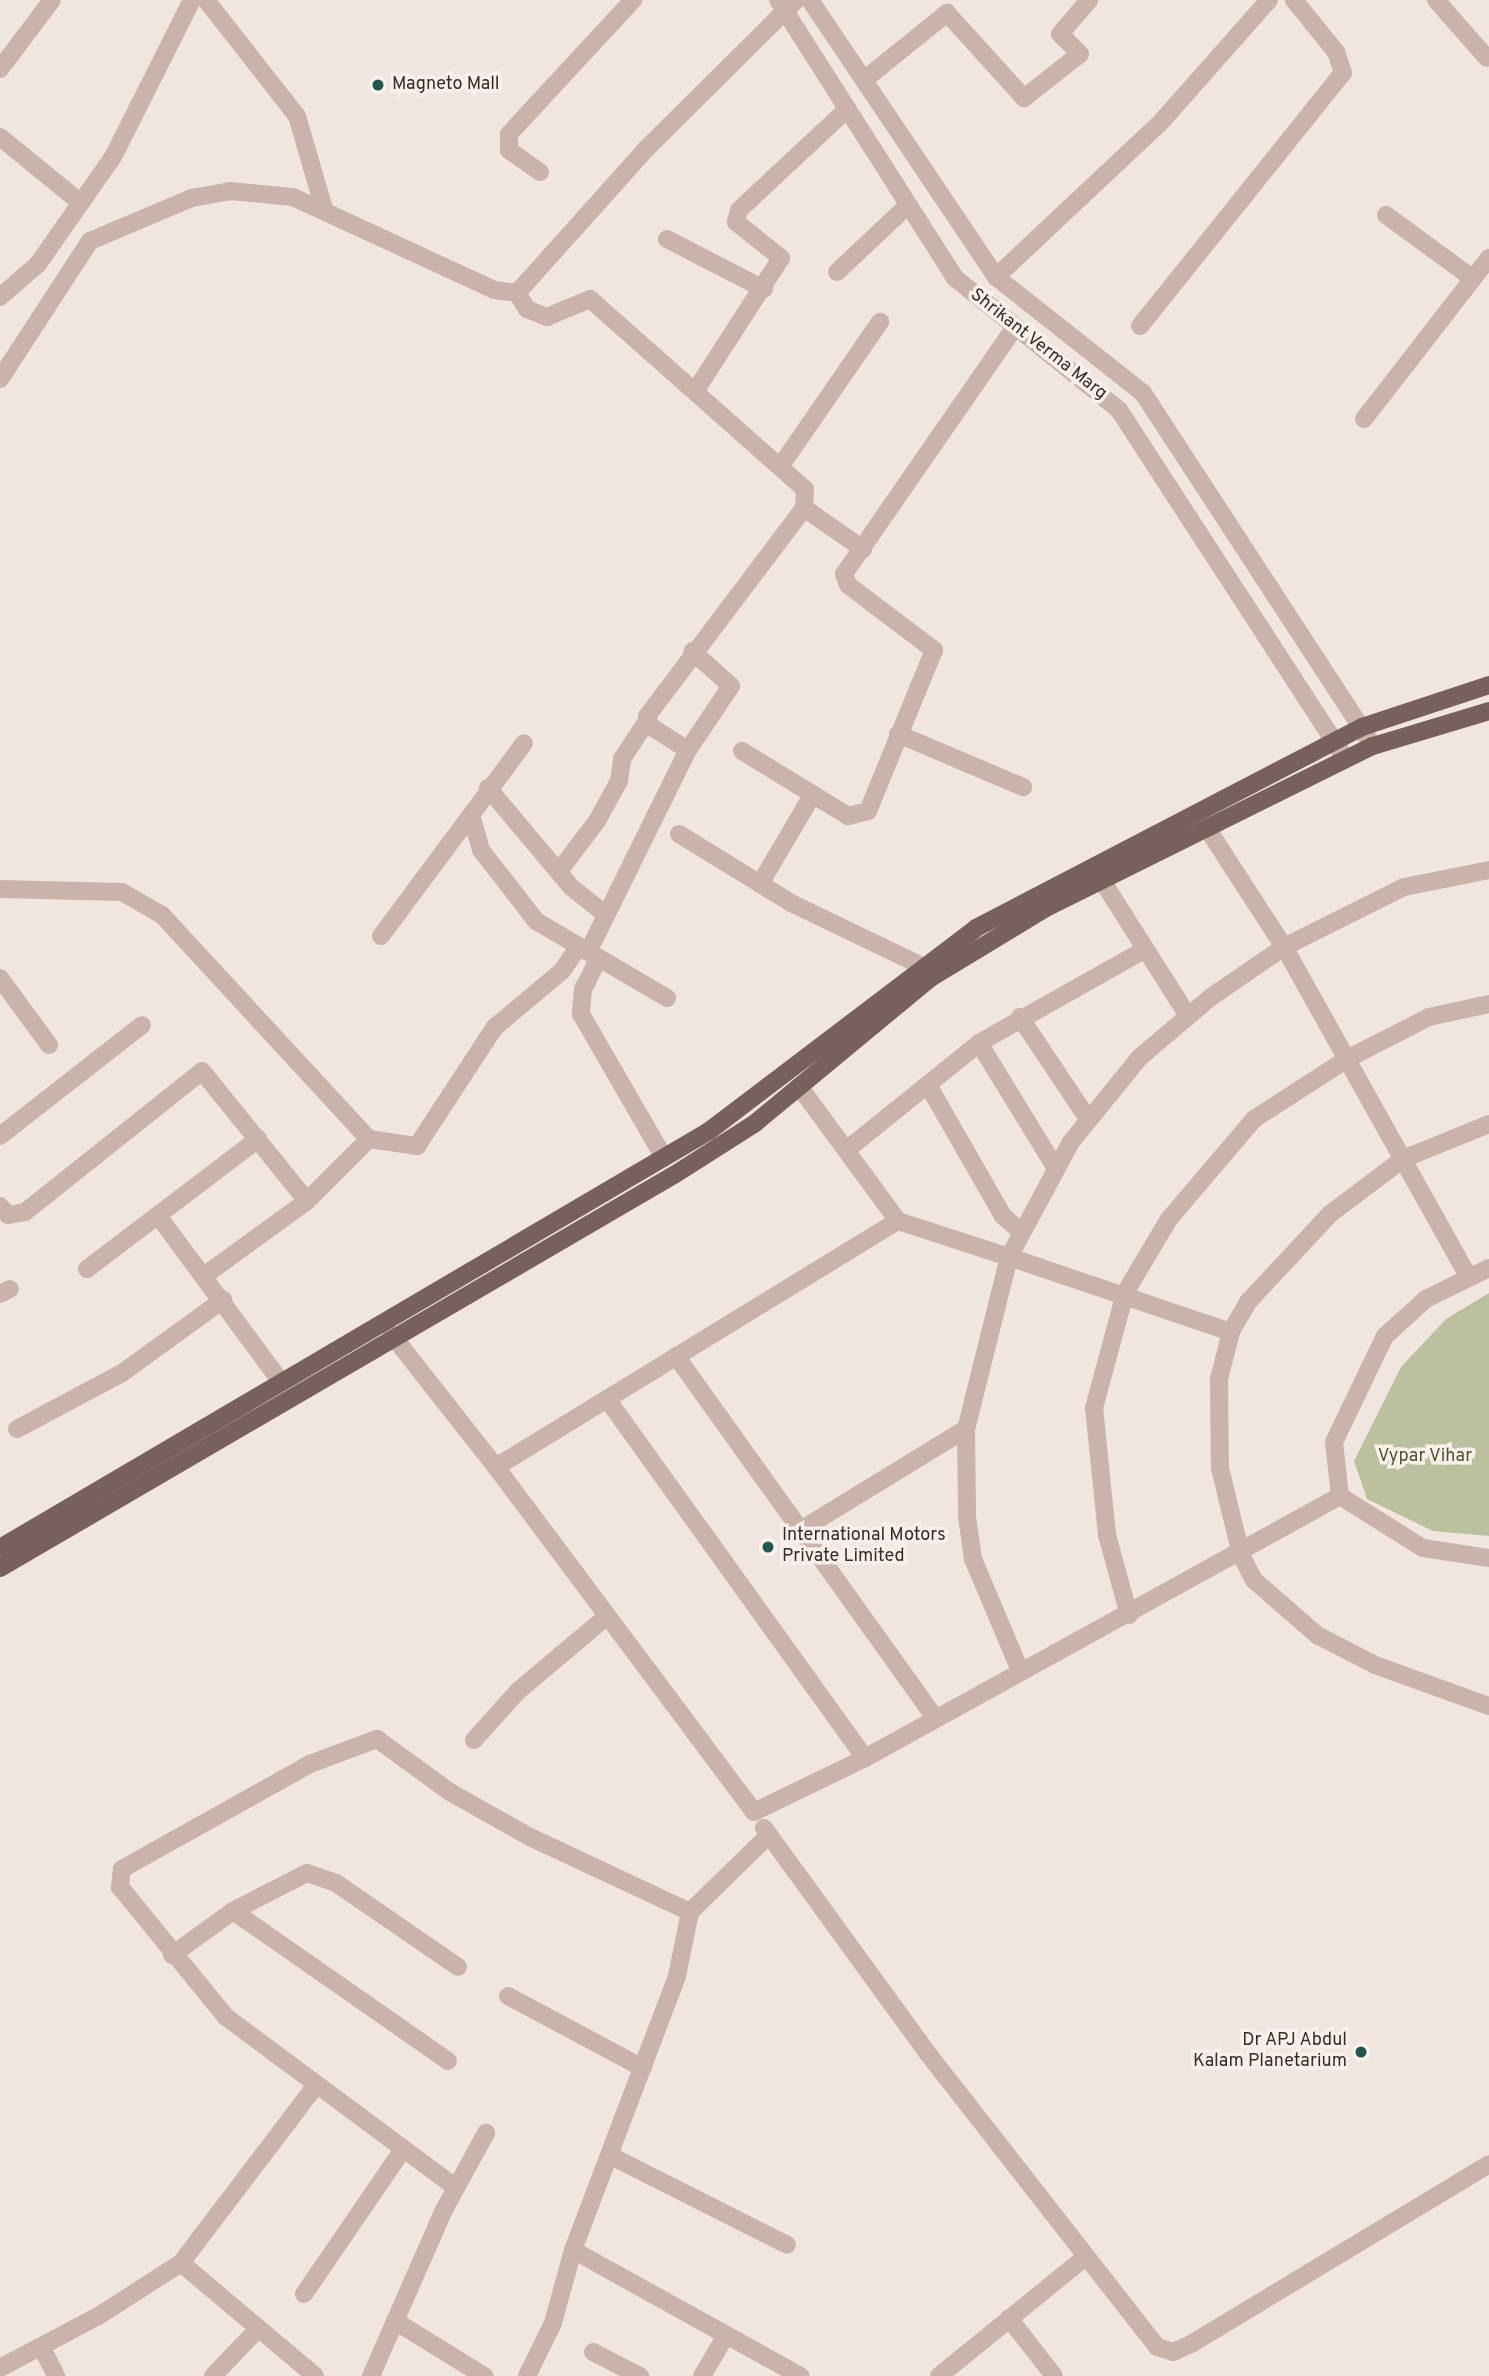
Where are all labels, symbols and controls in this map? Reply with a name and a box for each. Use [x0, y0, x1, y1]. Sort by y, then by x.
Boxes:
place label: Magneto Mall [392, 74, 500, 96]
marker: Magneto Mall [370, 77, 386, 93]
street label: Shrikant Verma Marg [965, 285, 1111, 405]
park label: Vypar Vihar [1377, 1446, 1473, 1468]
place label: International Motors Private Limited [782, 1526, 946, 1568]
marker: International Motors Private Limited [760, 1539, 776, 1555]
place label: Dr APJ Abdul Kalam Planetarium [1193, 2031, 1347, 2074]
marker: Dr APJ Abdul Kalam Planetarium [1353, 2044, 1369, 2060]

